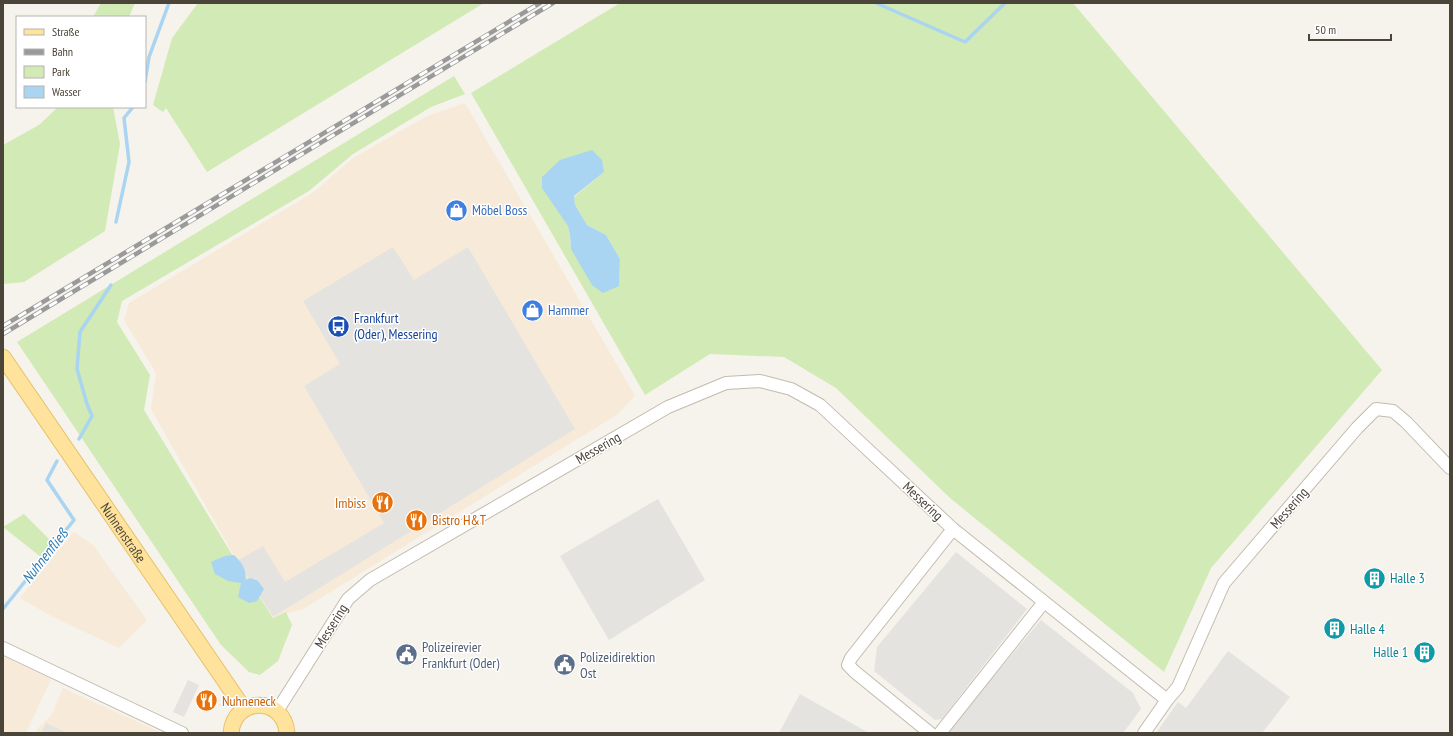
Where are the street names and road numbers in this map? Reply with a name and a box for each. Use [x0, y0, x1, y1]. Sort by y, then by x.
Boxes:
street label: Messering [572, 428, 624, 468]
street label: Messering [899, 478, 947, 524]
street label: Messering [1266, 484, 1312, 532]
street label: Nuhnenstraße [97, 499, 150, 566]
street label: Messering [310, 600, 352, 652]

